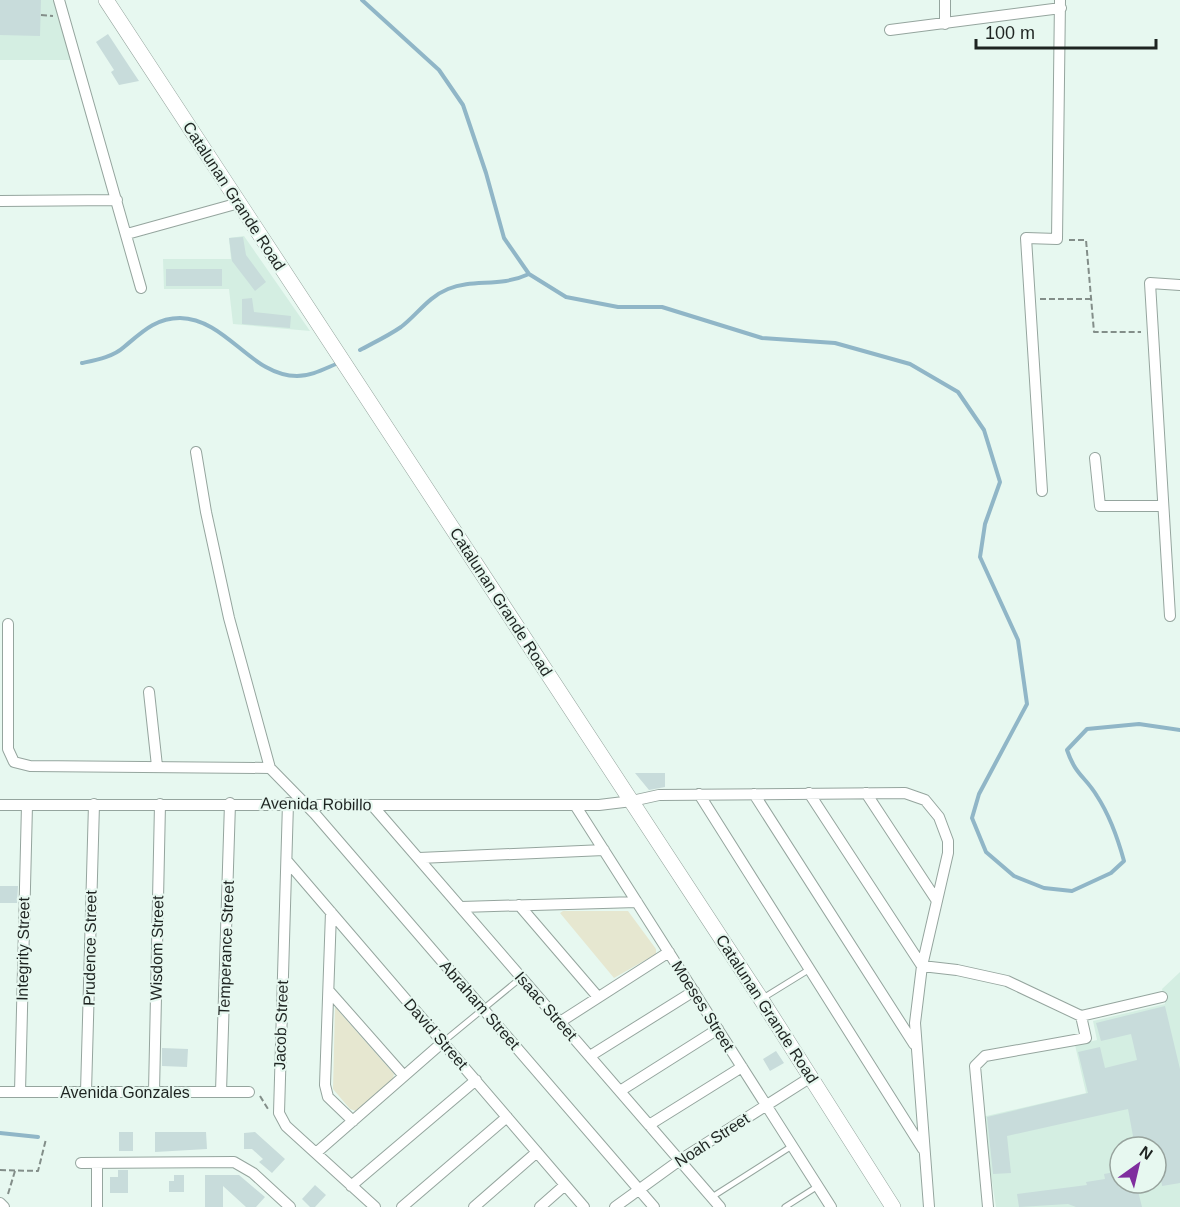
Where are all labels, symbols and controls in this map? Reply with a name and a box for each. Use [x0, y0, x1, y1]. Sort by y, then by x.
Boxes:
scale bar [976, 12, 1156, 50]
text: 100 m [985, 23, 1035, 43]
street label: Catalunan Grande Road [180, 119, 288, 273]
street label: Catalunan Grande Road [447, 525, 555, 679]
street label: Avenida Robillo [260, 795, 372, 813]
street label: Temperance Street [215, 880, 237, 1016]
street label: Prudence Street [80, 889, 100, 1006]
street label: Wisdom Street [148, 895, 166, 1001]
street label: Integrity Street [14, 896, 32, 1001]
street label: Catalunan Grande Road [713, 932, 821, 1086]
street label: Abraham Street [437, 957, 524, 1053]
street label: Moeses Street [668, 958, 738, 1055]
street label: Isaac Street [512, 968, 581, 1044]
street label: Jacob Street [271, 979, 291, 1070]
street label: David Street [401, 995, 472, 1073]
street label: Avenida Gonzales [60, 1084, 190, 1101]
street label: Noah Street [672, 1109, 753, 1170]
north arrow [1108, 1135, 1168, 1195]
text: N [1137, 1143, 1156, 1163]

